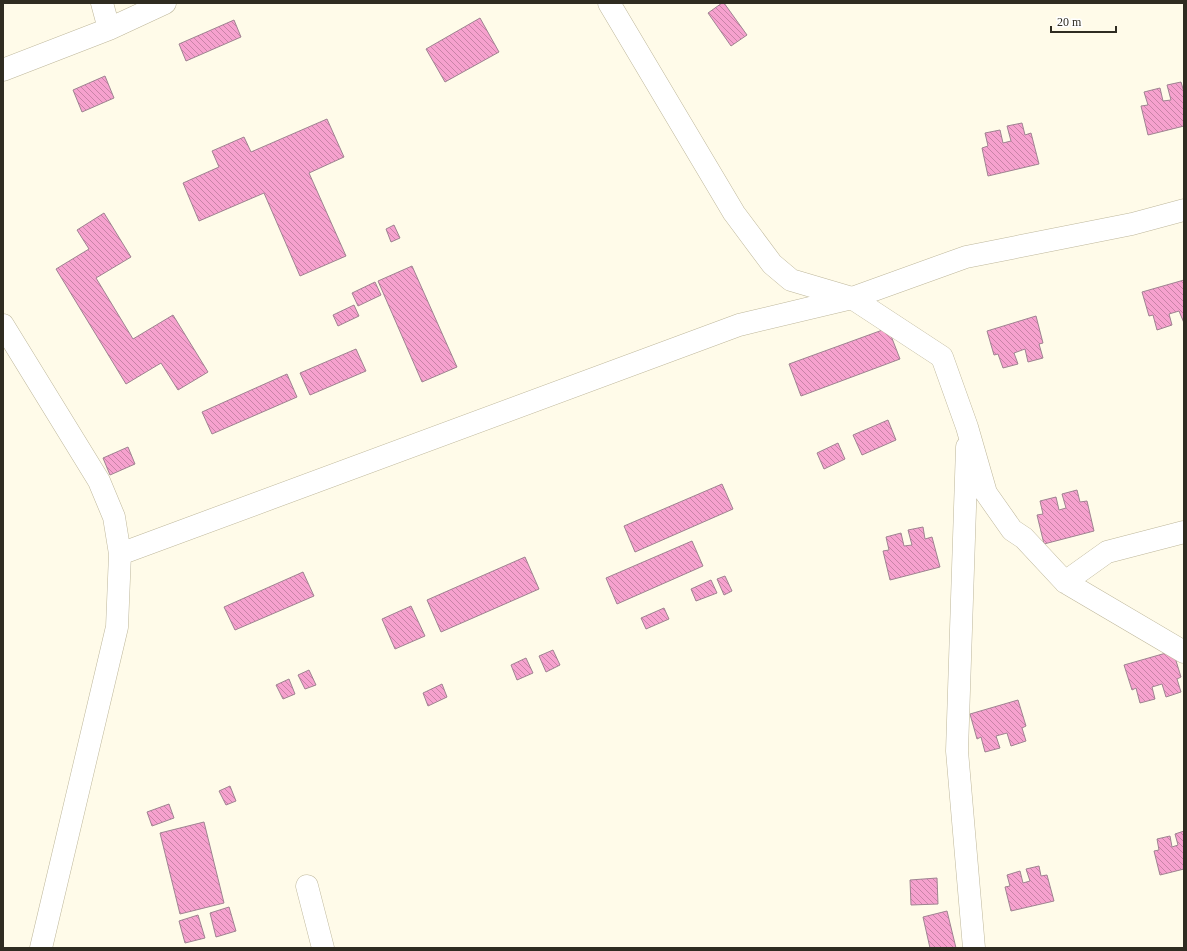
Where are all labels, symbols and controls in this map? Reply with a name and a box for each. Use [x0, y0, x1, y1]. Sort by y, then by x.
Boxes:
scale bar [1051, 8, 1116, 34]
text: 20 m [1057, 15, 1082, 29]

